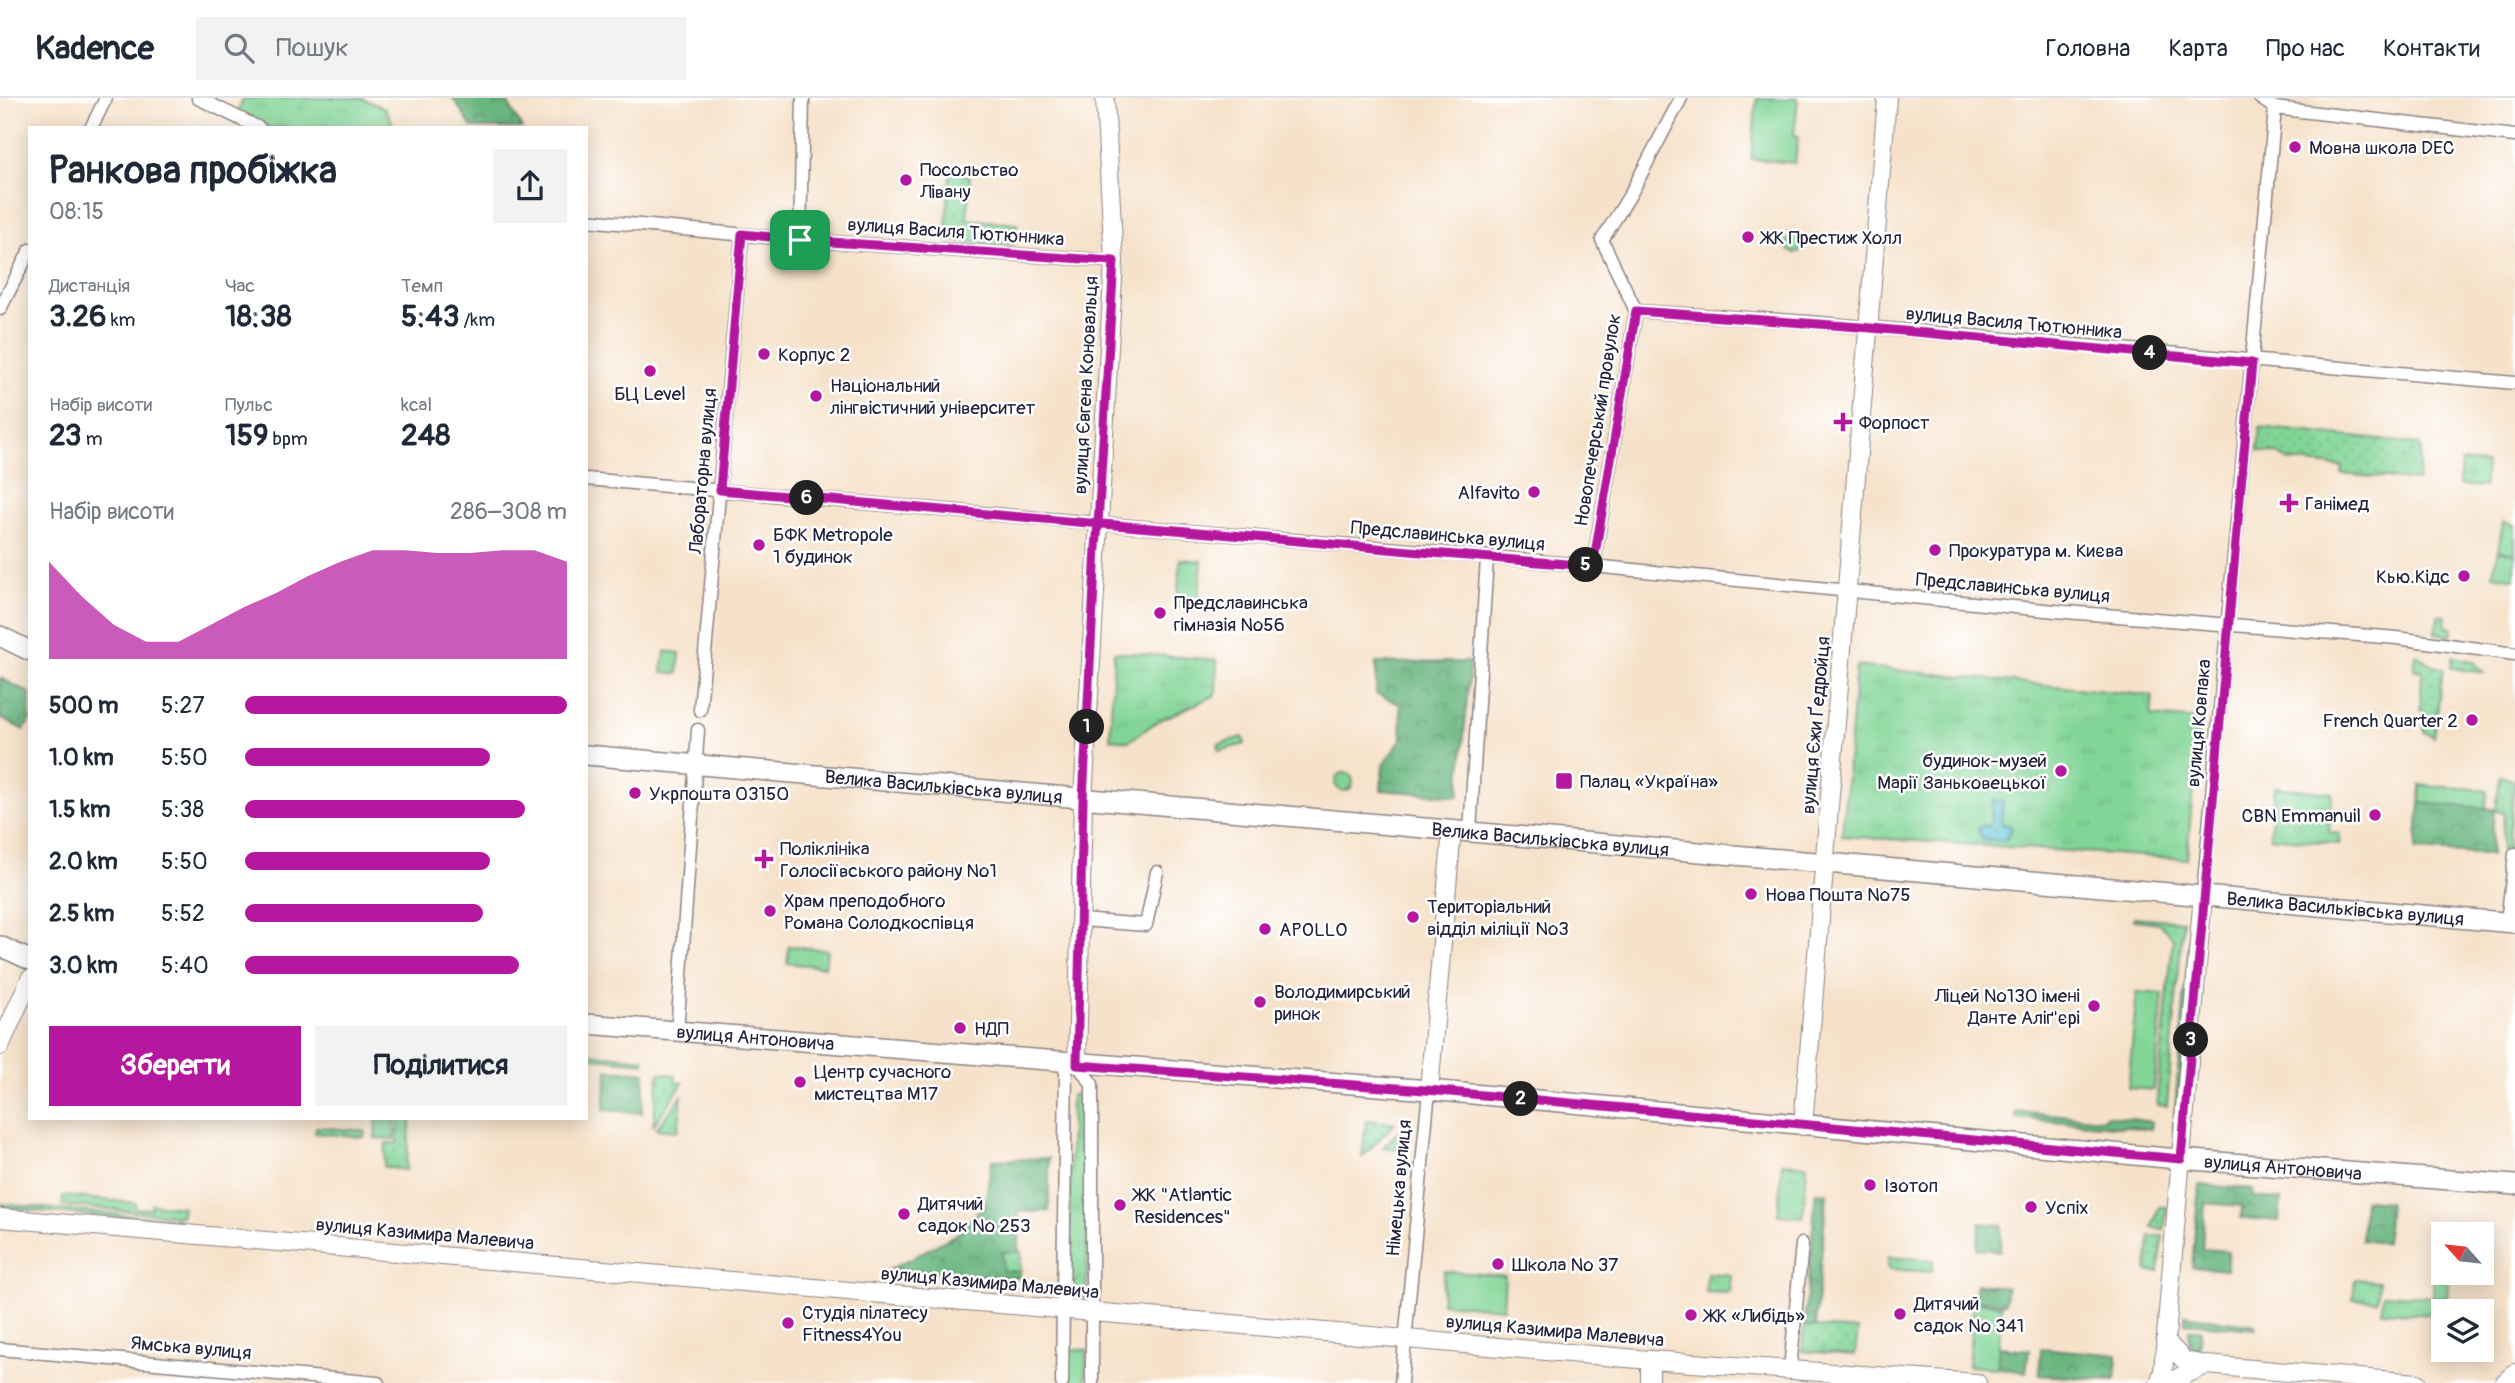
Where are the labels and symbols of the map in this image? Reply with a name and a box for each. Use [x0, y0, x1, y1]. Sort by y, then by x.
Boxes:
place label: Мовна школа DEC [2309, 136, 2455, 160]
marker: Мовна школа DEC [2287, 139, 2303, 155]
place label: Посольство Лівану [919, 158, 1019, 204]
marker: Посольство Лівану [898, 172, 914, 188]
pin [770, 210, 830, 270]
street label: вулиця Василя Тютюнника [847, 212, 1065, 252]
place label: ЖК Престиж Холл [1759, 226, 1902, 250]
marker: ЖК Престиж Холл [1740, 229, 1756, 245]
street label: вулиця Євгена Коновальця [1068, 275, 1104, 495]
street label: вулиця Василя Тютюнника [1905, 302, 2123, 344]
street label: Новопечерський провулок [1569, 312, 1627, 528]
pin: 4 [2132, 336, 2168, 370]
place label: Корпус 2 [778, 343, 850, 367]
marker: Корпус 2 [756, 346, 772, 362]
marker: БЦ Level [642, 363, 658, 379]
place label: Національний лінгвістичний університет [830, 374, 1036, 420]
place label: БЦ Level [614, 382, 686, 406]
street label: Лабораторна вулиця [684, 387, 722, 556]
marker: Національний лінгвістичний університет [808, 388, 824, 404]
place label: Форпост [1859, 411, 1930, 435]
marker: Форпост [1833, 412, 1853, 432]
pin: 6 [790, 480, 824, 516]
place label: Alfavito [1458, 481, 1520, 505]
marker: Alfavito [1526, 484, 1542, 500]
place label: Ганімед [2305, 492, 2370, 516]
marker: Ганімед [2279, 493, 2299, 513]
street label: Предславинська вулиця [1350, 516, 1546, 556]
place label: БФК Metropole 1 будинок [773, 523, 893, 569]
marker: БФК Metropole 1 будинок [751, 537, 767, 553]
place label: Прокуратура м. Києва [1949, 539, 2124, 563]
marker: Прокуратура м. Києва [1927, 542, 1943, 558]
pin: 5 [1568, 547, 1604, 582]
place label: Кью.Кідс [2376, 565, 2450, 589]
street label: Предславинська вулиця [1915, 568, 2111, 608]
marker: Кью.Кідс [2456, 568, 2472, 584]
place label: Предславинська гімназія №56 [1174, 591, 1308, 637]
marker: Предславинська гімназія №56 [1152, 605, 1168, 621]
street label: вулиця Єжи Ґедройця [1796, 635, 1836, 815]
street label: вулиця Ковпака [2181, 658, 2217, 788]
place label: French Quarter 2 [2322, 709, 2458, 733]
pin: 1 [1070, 710, 1104, 744]
marker: French Quarter 2 [2464, 712, 2480, 728]
place label: будинок-музей Марії Заньковецької [1877, 749, 2047, 795]
marker: будинок-музей Марії Заньковецької [2053, 763, 2069, 779]
street label: Велика Васильківська вулиця [824, 765, 1063, 809]
place label: Палац «Україна» [1580, 770, 1718, 794]
marker: Палац «Україна» [1554, 771, 1574, 791]
place label: Укрпошта 03150 [649, 782, 789, 806]
marker: Укрпошта 03150 [627, 785, 643, 801]
place label: CBN Emmanuil [2241, 804, 2361, 828]
marker: CBN Emmanuil [2367, 807, 2383, 823]
street label: Велика Васильківська вулиця [1430, 818, 1670, 862]
place label: Поліклініка Голосіївського району №1 [780, 837, 997, 883]
marker: Поліклініка Голосіївського району №1 [754, 849, 774, 869]
place label: Нова Пошта №75 [1765, 883, 1910, 907]
marker: Нова Пошта №75 [1743, 886, 1759, 902]
street label: Велика Васильківська вулиця [2225, 887, 2465, 932]
place label: Храм преподобного Романа Солодкоспівця [784, 889, 974, 935]
place label: Територіальний відділ міліції №3 [1427, 895, 1569, 941]
marker: Храм преподобного Романа Солодкоспівця [762, 903, 778, 919]
marker: Територіальний відділ міліції №3 [1405, 909, 1421, 925]
place label: APOLLO [1279, 918, 1347, 942]
marker: APOLLO [1257, 921, 1273, 937]
place label: Володимирський ринок [1274, 980, 1411, 1026]
place label: Ліцей №130 імені Данте Аліґ'єрі [1933, 984, 2080, 1030]
marker: Володимирський ринок [1252, 994, 1268, 1010]
marker: Ліцей №130 імені Данте Аліґ'єрі [2086, 998, 2102, 1014]
place label: НДП [974, 1017, 1009, 1041]
street label: вулиця Антоновича [675, 1020, 835, 1056]
marker: НДП [952, 1020, 968, 1036]
pin: 3 [2174, 1023, 2208, 1058]
place label: Центр сучасного мистецтва M17 [814, 1060, 951, 1106]
marker: Центр сучасного мистецтва M17 [792, 1074, 808, 1090]
pin: 2 [1504, 1082, 1538, 1116]
street label: Німецька вулиця [1381, 1119, 1417, 1258]
street label: вулиця Антоновича [2203, 1150, 2363, 1186]
place label: Ізотоп [1884, 1174, 1938, 1198]
marker: Ізотоп [1862, 1177, 1878, 1193]
place label: ЖК "Atlantic Residences" [1131, 1183, 1233, 1229]
place label: Дитячий садок № 253 [917, 1192, 1031, 1238]
place label: Успіх [2045, 1196, 2089, 1220]
marker: ЖК "Atlantic Residences" [1112, 1197, 1128, 1213]
marker: Успіх [2023, 1199, 2039, 1215]
marker: Дитячий садок № 253 [896, 1206, 912, 1222]
street label: вулиця Казимира Малевича [315, 1212, 535, 1256]
north arrow [2431, 1222, 2494, 1284]
place label: Школа № 37 [1512, 1253, 1618, 1277]
marker: Школа № 37 [1490, 1256, 1506, 1272]
street label: вулиця Казимира Малевича [880, 1261, 1100, 1305]
place label: Дитячий садок № 341 [1913, 1292, 2024, 1338]
place label: Студія пілатесу Fitness4You [802, 1301, 928, 1347]
place label: ЖК «Либідь» [1702, 1304, 1805, 1328]
marker: Дитячий садок № 341 [1892, 1306, 1908, 1322]
marker: ЖК «Либідь» [1683, 1307, 1699, 1323]
street label: вулиця Казимира Малевича [1445, 1309, 1665, 1353]
marker: Студія пілатесу Fitness4You [780, 1315, 796, 1331]
street label: Ямська вулиця [129, 1331, 253, 1365]

